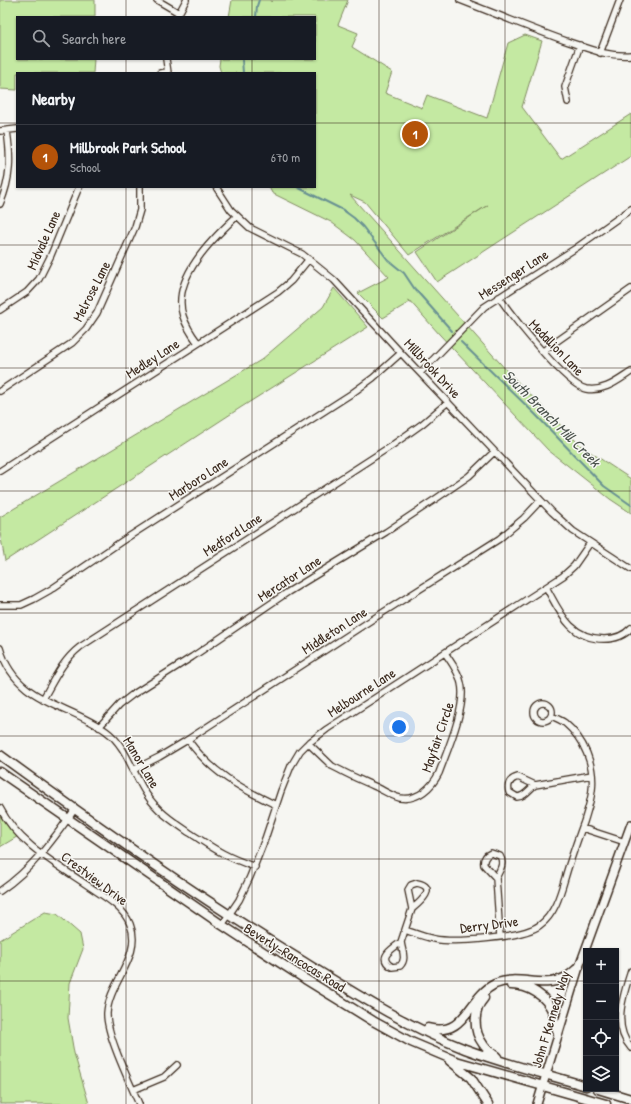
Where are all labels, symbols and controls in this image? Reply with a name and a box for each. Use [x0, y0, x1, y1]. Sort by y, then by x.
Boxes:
search box [16, 16, 316, 60]
icon: search [30, 27, 52, 49]
text: Search here [62, 28, 126, 49]
text: Nearby [32, 87, 75, 110]
pin: 1 [402, 119, 428, 149]
text: Millbrook Park School [70, 137, 186, 158]
text: 1 [43, 148, 47, 166]
text: 670 m [271, 148, 300, 166]
text: School [70, 158, 100, 176]
street label: Midvale Lane [21, 207, 65, 273]
street label: Messenger Lane [474, 244, 552, 304]
street label: Melrose Lane [68, 257, 115, 324]
street label: Medallion Lane [525, 315, 589, 380]
street label: Medley Lane [121, 333, 183, 383]
street label: Millbrook Drive [400, 334, 466, 402]
water label: South Branch Mill Creek [499, 365, 607, 473]
street label: Marboro Lane [165, 451, 232, 504]
street label: Medford Lane [199, 508, 265, 560]
street label: Mercator Lane [254, 550, 325, 606]
street label: Middleton Lane [298, 602, 371, 658]
street label: Melbourne Lane [323, 663, 399, 721]
street label: Mayfair Circle [416, 699, 459, 775]
your location [389, 717, 409, 737]
street label: Manor Lane [119, 733, 165, 792]
street label: Crestview Drive [58, 847, 133, 910]
street label: Derry Drive [459, 911, 520, 938]
street label: Beverly-Rancocas Road [240, 918, 350, 997]
map controls [583, 948, 619, 1092]
button: + [583, 948, 619, 984]
street label: John F Kennedy Way [526, 968, 575, 1070]
button: − [583, 984, 619, 1020]
button: locate [583, 1020, 619, 1056]
button: layers [583, 1056, 619, 1092]

